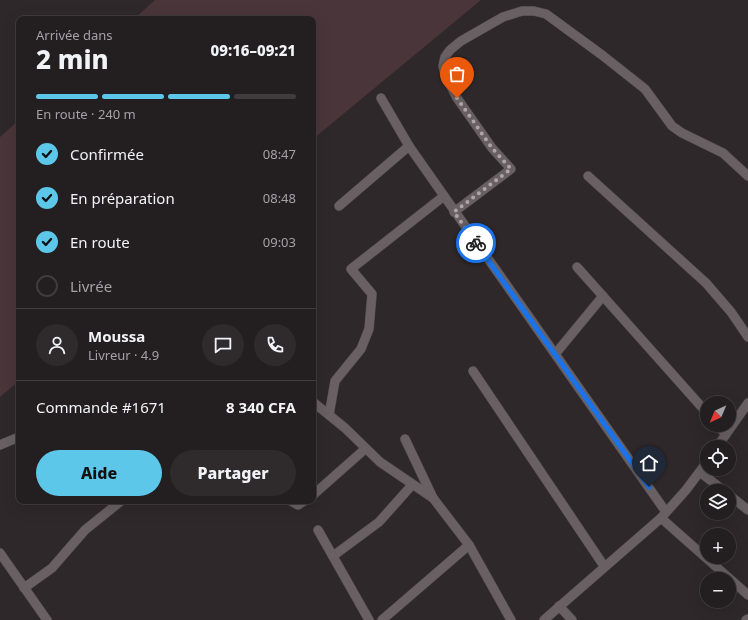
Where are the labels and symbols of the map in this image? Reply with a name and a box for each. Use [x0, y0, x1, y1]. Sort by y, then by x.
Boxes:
pin [440, 57, 474, 98]
courier [456, 223, 496, 263]
north arrow [700, 396, 736, 432]
pin [632, 446, 666, 487]

